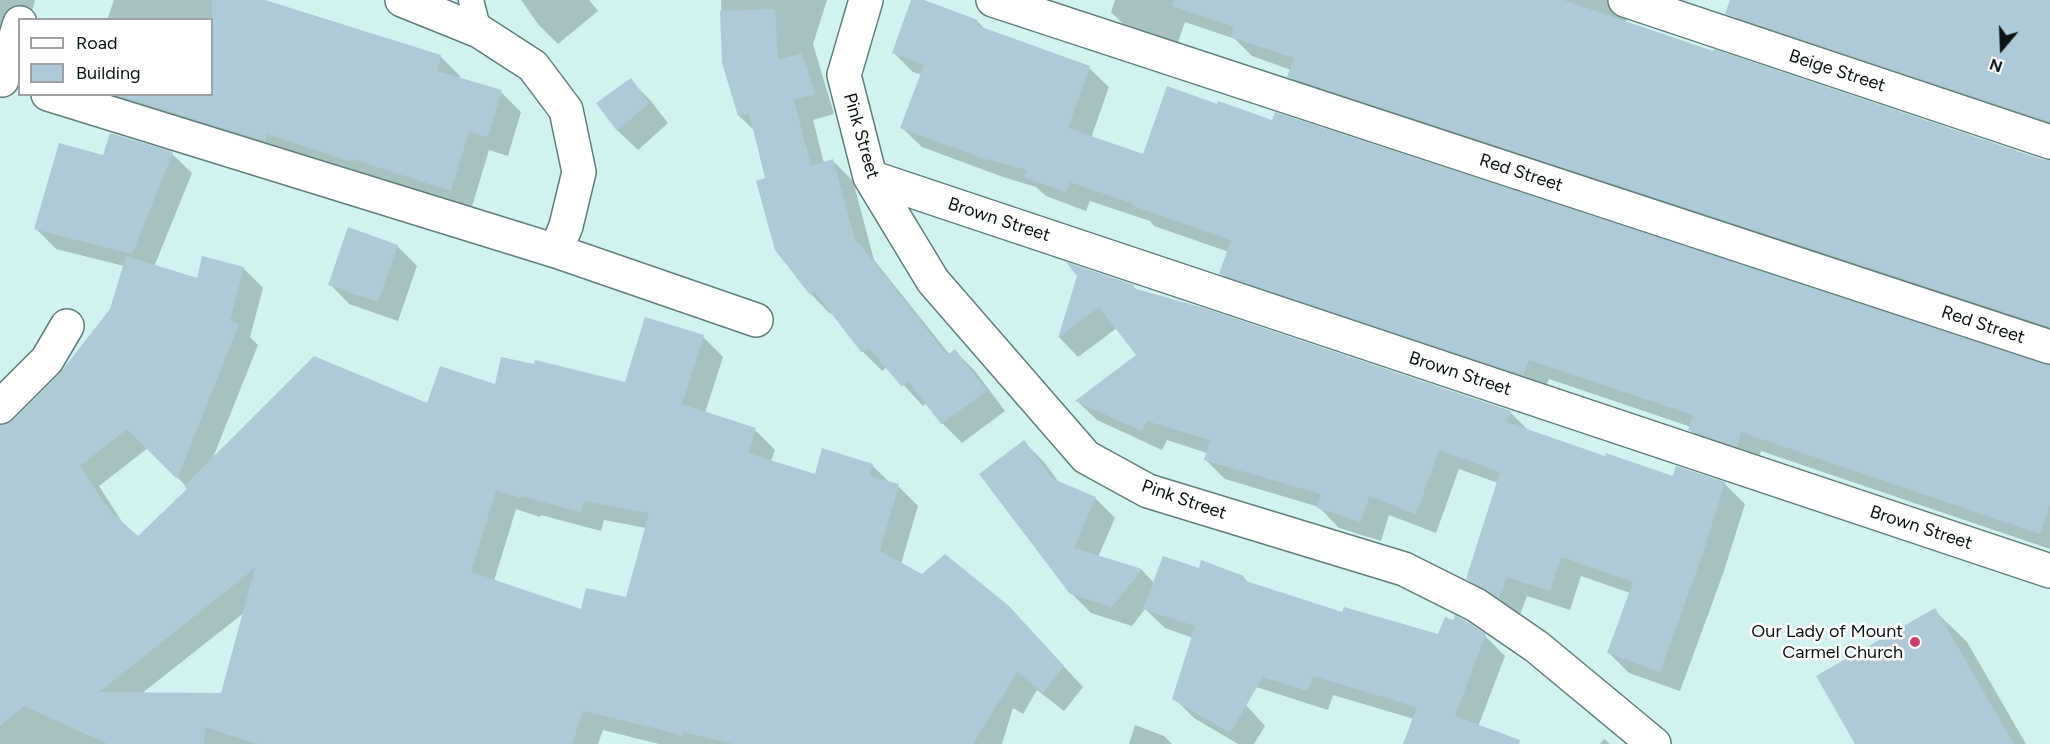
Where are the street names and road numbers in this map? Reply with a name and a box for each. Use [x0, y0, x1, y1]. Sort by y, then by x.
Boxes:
street label: Beige Street [1786, 45, 1888, 97]
street label: Pink Street [838, 91, 884, 181]
street label: Red Street [1477, 149, 1565, 197]
street label: Brown Street [945, 193, 1053, 247]
street label: Red Street [1939, 301, 2027, 349]
street label: Brown Street [1406, 347, 1514, 401]
street label: Pink Street [1139, 475, 1229, 525]
street label: Brown Street [1867, 501, 1975, 555]

